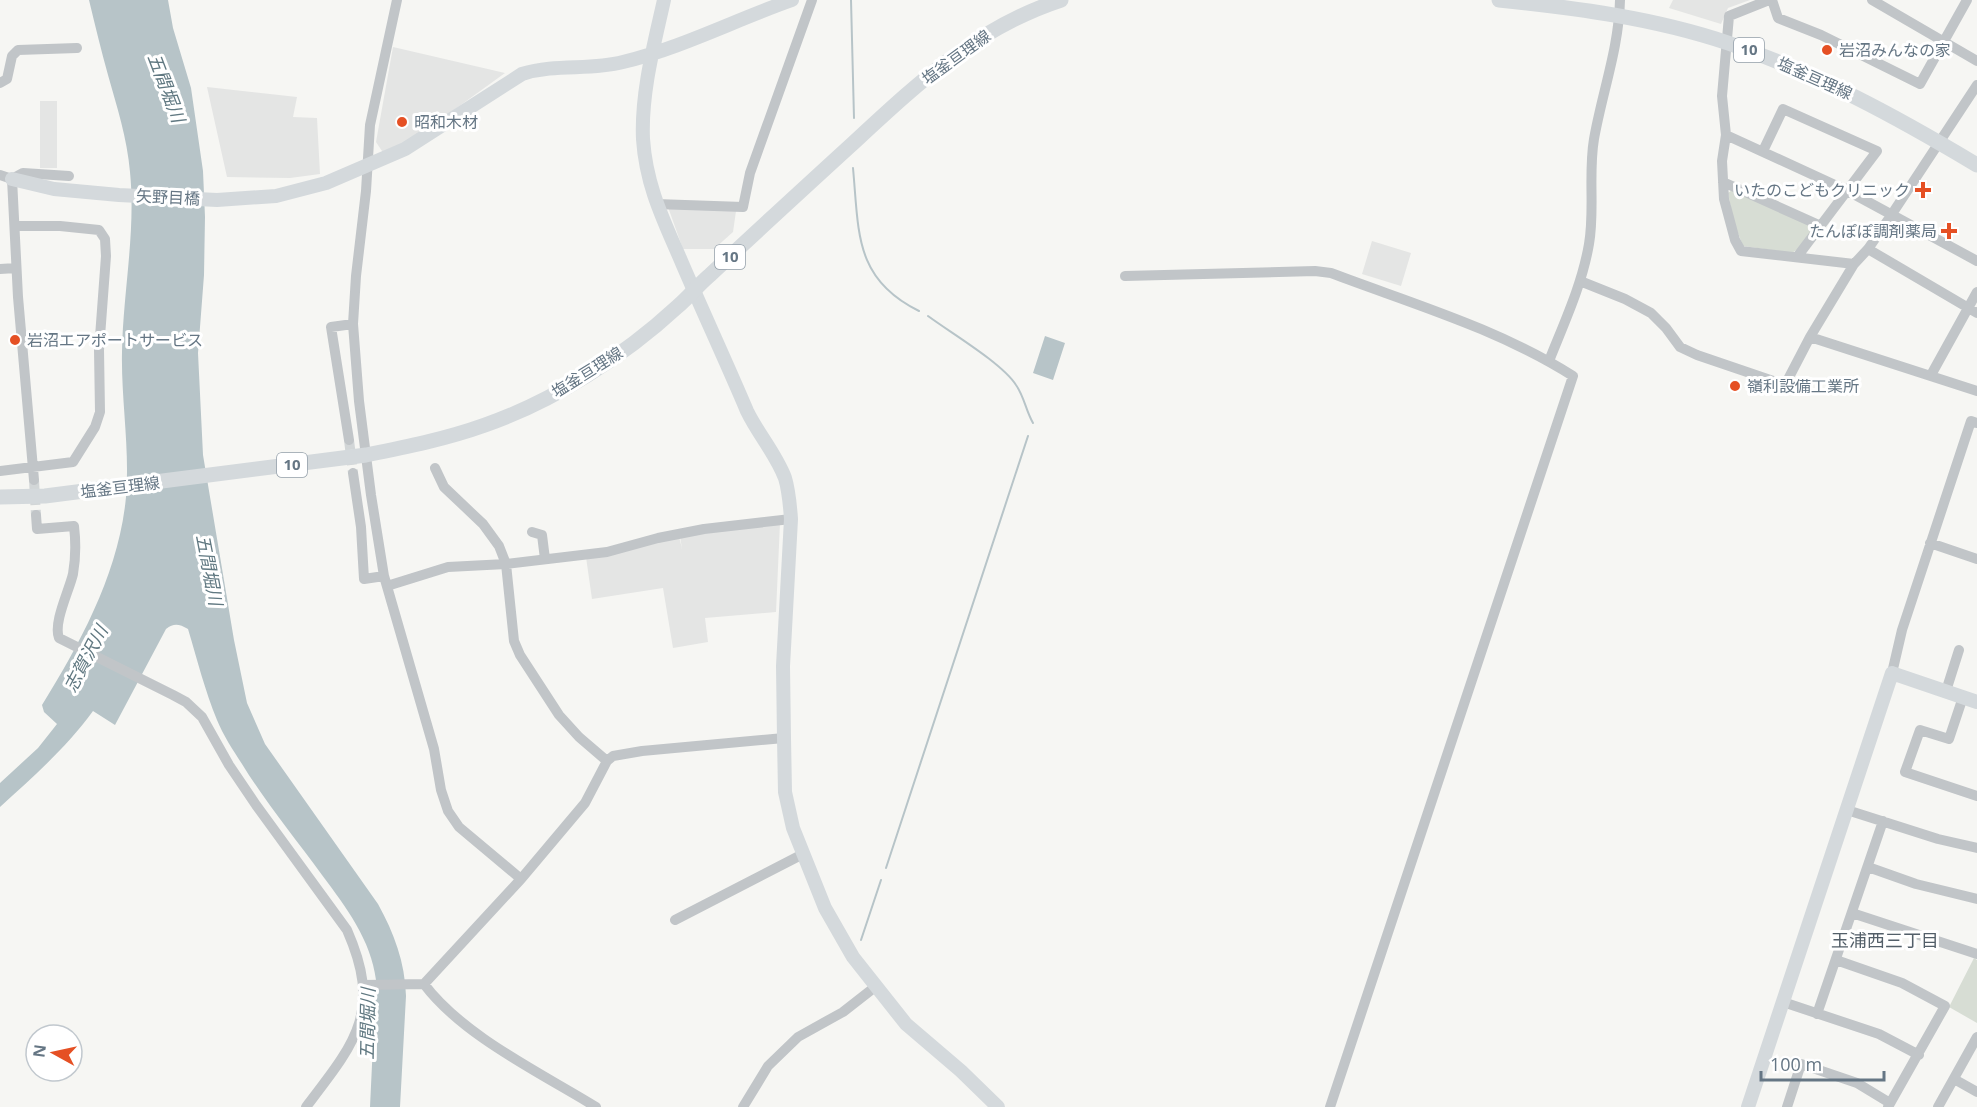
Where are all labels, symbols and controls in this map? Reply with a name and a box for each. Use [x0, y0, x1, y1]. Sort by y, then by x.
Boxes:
street label: 塩釜亘理線 [917, 25, 995, 89]
road number: 10 [1734, 38, 1764, 62]
place label: 岩沼みんなの家 [1839, 39, 1951, 61]
marker: 岩沼みんなの家 [1820, 43, 1834, 57]
water label: 五間堀川 [143, 50, 192, 127]
street label: 塩釜亘理線 [1774, 52, 1856, 104]
place label: 昭和木材 [414, 111, 478, 133]
marker: 昭和木材 [395, 115, 409, 129]
place label: いたのこどもクリニック [1734, 179, 1910, 201]
marker: いたのこどもクリニック [1914, 181, 1932, 199]
street label: 矢野目橋 [135, 184, 201, 210]
place label: たんぽぽ調剤薬局 [1809, 220, 1937, 242]
marker: たんぽぽ調剤薬局 [1942, 224, 1956, 238]
road number: 10 [715, 245, 745, 269]
place label: 岩沼エアポートサービス [27, 329, 203, 351]
marker: 岩沼エアポートサービス [8, 333, 22, 347]
street label: 塩釜亘理線 [547, 341, 627, 403]
place label: 嶺利設備工業所 [1747, 375, 1859, 397]
marker: 嶺利設備工業所 [1728, 379, 1742, 393]
road number: 10 [277, 453, 307, 477]
street label: 塩釜亘理線 [79, 471, 161, 503]
water label: 五間堀川 [191, 532, 229, 609]
water label: 志賀沢川 [58, 619, 114, 696]
district label: 玉浦西三丁目 [1831, 928, 1939, 952]
water label: 五間堀川 [354, 986, 380, 1060]
north arrow [24, 1023, 84, 1083]
text: N [27, 1043, 51, 1059]
scale bar [1761, 1044, 1884, 1082]
text: 100 m [1770, 1052, 1822, 1076]

